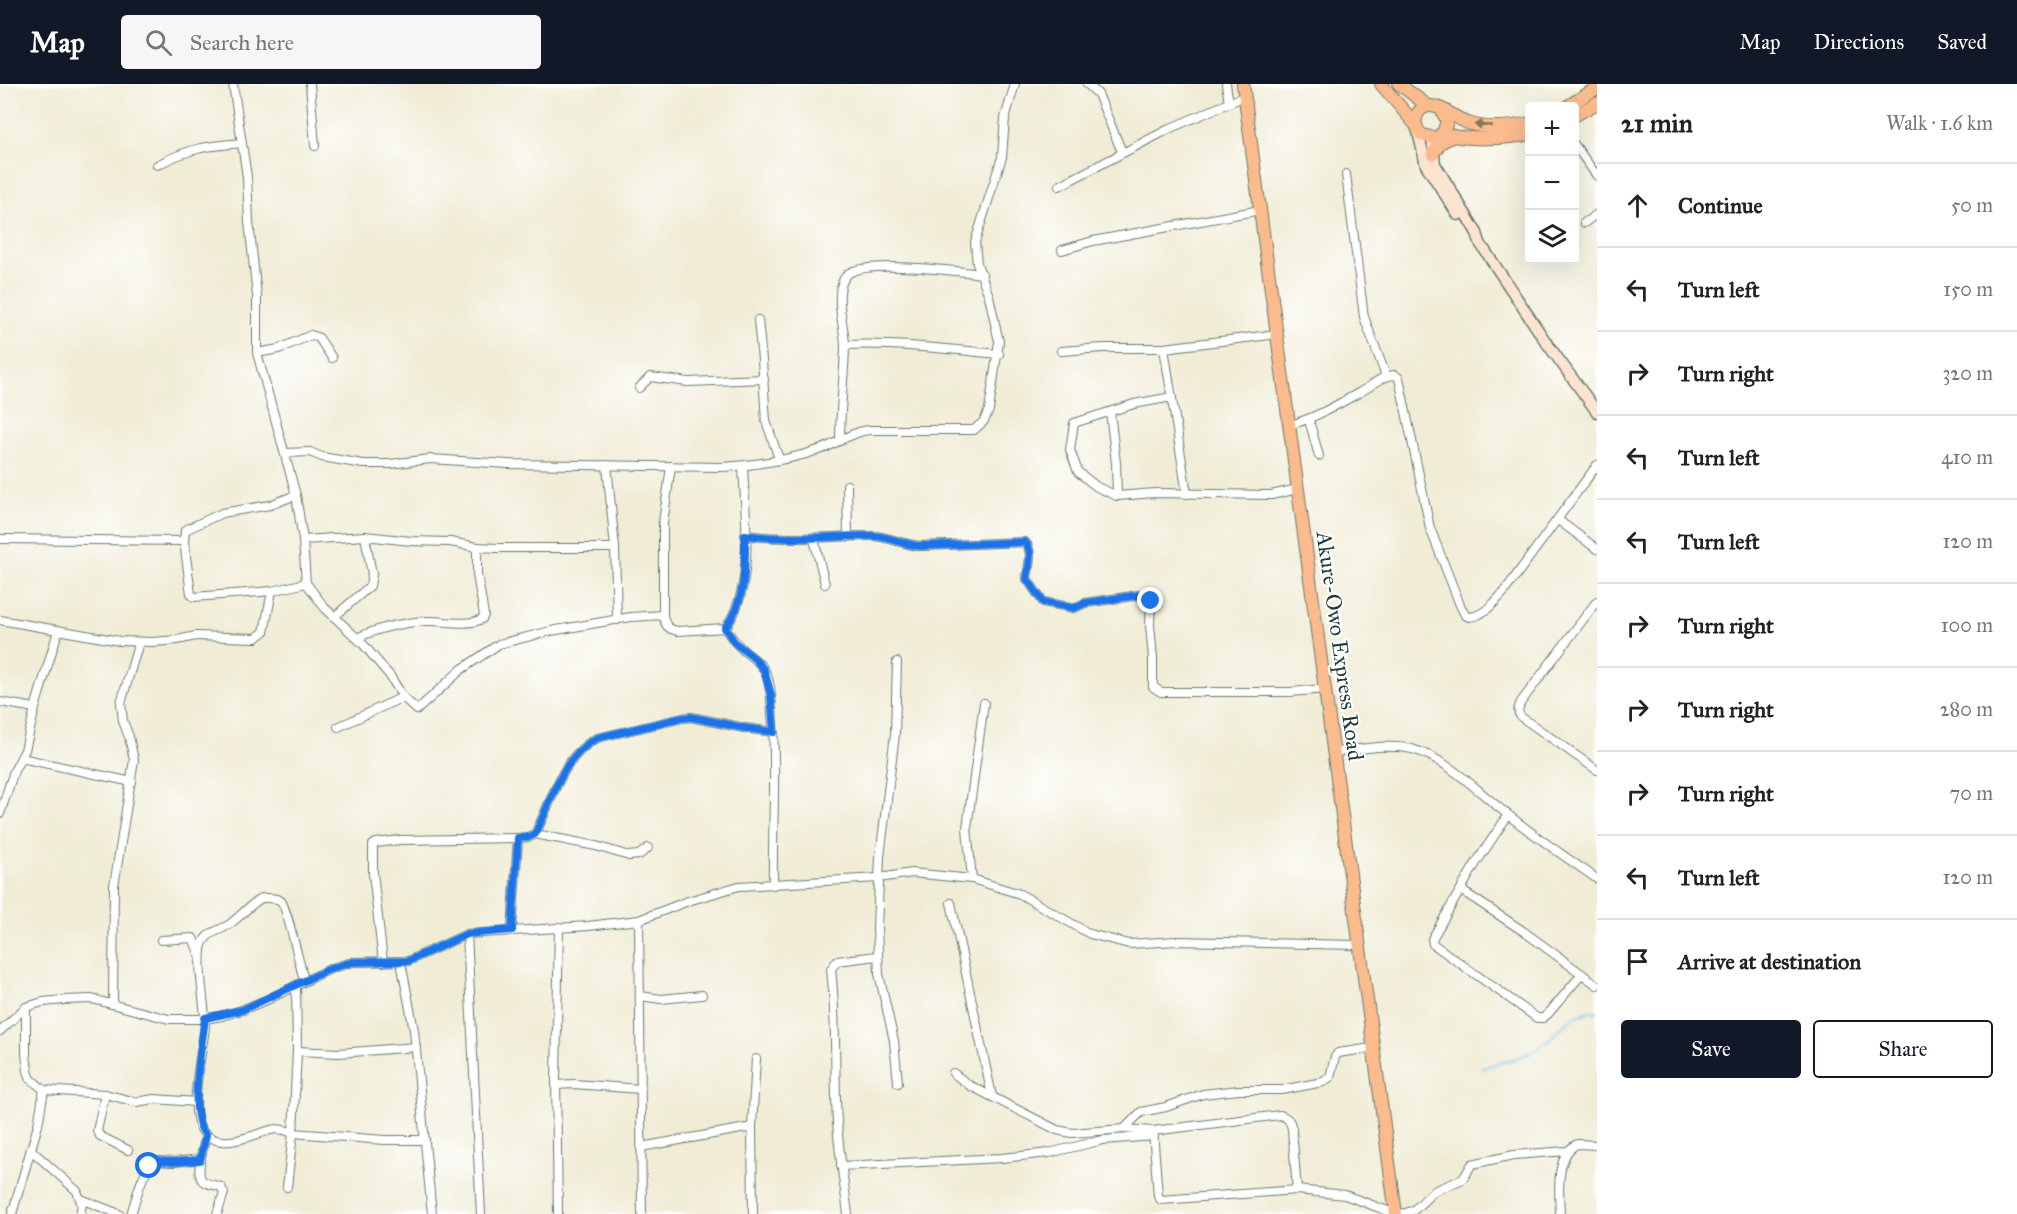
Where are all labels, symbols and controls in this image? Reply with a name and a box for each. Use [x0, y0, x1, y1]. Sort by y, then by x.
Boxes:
search box [121, 15, 541, 69]
text: Map [30, 25, 85, 60]
icon: search [142, 26, 175, 59]
text: Search here [190, 29, 294, 56]
text: Map [1740, 29, 1781, 55]
text: Directions [1814, 29, 1904, 55]
text: Saved [1937, 29, 1987, 55]
map controls [1525, 102, 1579, 264]
button: + [1525, 102, 1579, 156]
text: 21 min [1621, 107, 1693, 139]
text: Walk · 1.6 km [1886, 111, 1993, 135]
one-way arrow [1474, 121, 1493, 130]
button: − [1525, 156, 1579, 210]
icon: ahead [1621, 189, 1654, 222]
text: Continue [1678, 192, 1763, 219]
text: 50 m [1951, 193, 1993, 217]
button: layers [1525, 210, 1579, 264]
icon: left [1621, 273, 1654, 306]
text: Turn left [1678, 276, 1760, 303]
text: 150 m [1943, 277, 1993, 301]
icon: right [1621, 357, 1654, 390]
text: Turn right [1678, 360, 1774, 387]
text: 320 m [1942, 361, 1993, 385]
icon: left [1621, 441, 1654, 474]
text: Turn left [1678, 444, 1760, 471]
text: 410 m [1941, 445, 1993, 469]
icon: left [1621, 525, 1654, 558]
text: Turn left [1678, 528, 1760, 555]
street label: Akure-Owo Express Road [1310, 529, 1369, 762]
text: 120 m [1942, 529, 1993, 553]
route end [1137, 587, 1163, 613]
icon: right [1621, 609, 1654, 642]
text: Turn right [1678, 612, 1774, 639]
text: 100 m [1941, 613, 1993, 637]
icon: right [1621, 693, 1654, 726]
text: Turn right [1678, 696, 1774, 723]
text: 280 m [1940, 697, 1993, 721]
icon: right [1621, 777, 1654, 810]
text: Turn right [1678, 780, 1774, 807]
text: 70 m [1950, 781, 1993, 805]
icon: left [1621, 861, 1654, 894]
text: Turn left [1678, 864, 1760, 891]
text: 120 m [1942, 865, 1993, 889]
icon: arrive [1621, 945, 1654, 978]
text: Arrive at destination [1678, 948, 1861, 975]
button: Save [1621, 1020, 1801, 1078]
button: Share [1813, 1020, 1993, 1078]
route start [135, 1152, 161, 1178]

